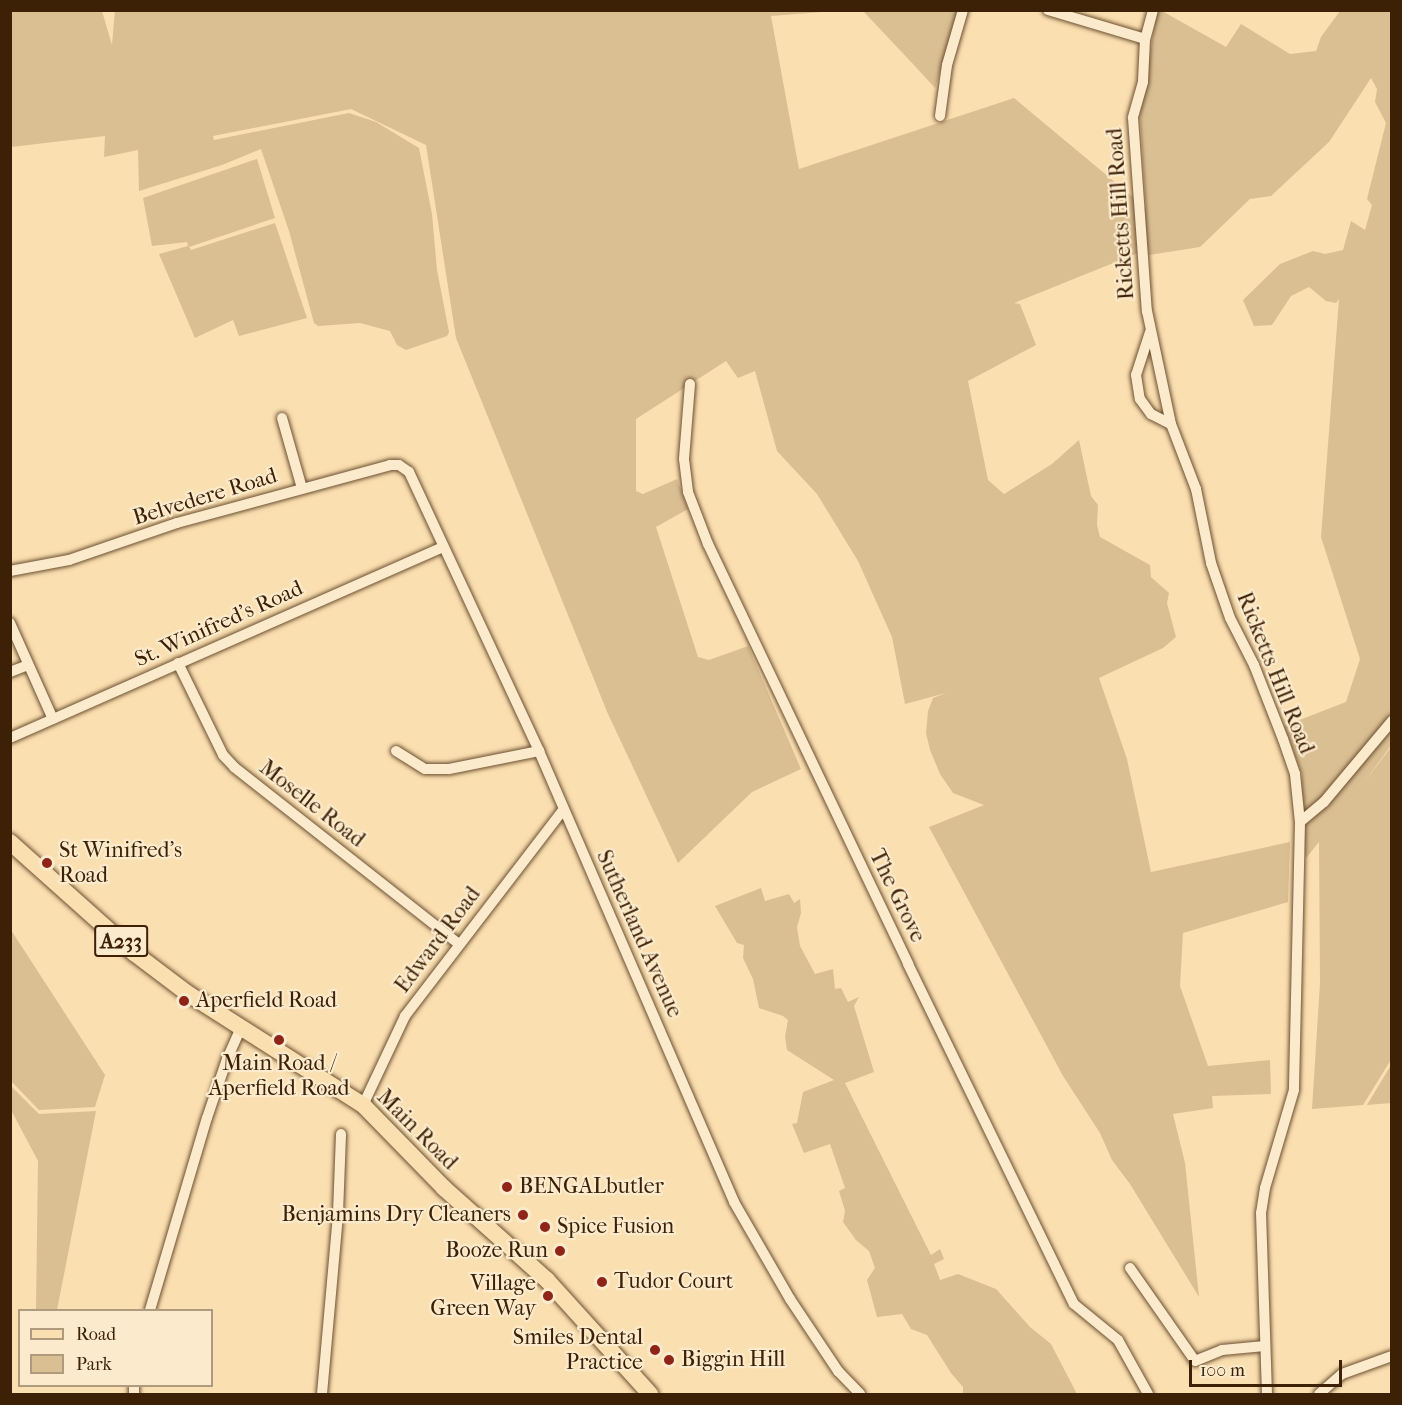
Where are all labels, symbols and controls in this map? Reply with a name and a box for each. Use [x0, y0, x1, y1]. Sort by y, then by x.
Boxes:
street label: Ricketts Hill Road [1102, 127, 1140, 301]
street label: Belvedere Road [130, 463, 280, 531]
street label: St. Winifred's Road [131, 575, 307, 673]
street label: Ricketts Hill Road [1231, 588, 1319, 758]
street label: Moselle Road [254, 755, 370, 853]
place label: St Winifred's Road [59, 837, 182, 888]
street label: The Grove [863, 845, 931, 947]
street label: Sutherland Avenue [590, 846, 688, 1022]
marker: St Winifred's Road [40, 856, 54, 870]
street label: Edward Road [389, 882, 487, 998]
road number: A233 [94, 923, 148, 959]
place label: Aperfield Road [196, 988, 337, 1014]
marker: Aperfield Road [177, 994, 191, 1008]
marker: Main Road / Aperfield Road [272, 1033, 286, 1047]
place label: Main Road / Aperfield Road [208, 1050, 350, 1102]
street label: Main Road [371, 1084, 463, 1176]
place label: BENGALbutler [519, 1174, 664, 1200]
marker: BENGALbutler [500, 1180, 514, 1194]
place label: Benjamins Dry Cleaners [282, 1202, 511, 1228]
marker: Benjamins Dry Cleaners [516, 1208, 530, 1222]
place label: Spice Fusion [557, 1214, 674, 1240]
marker: Spice Fusion [538, 1220, 552, 1234]
place label: Booze Run [445, 1238, 548, 1264]
marker: Booze Run [553, 1244, 567, 1258]
place label: Tudor Court [614, 1269, 733, 1295]
place label: Village Green Way [430, 1270, 536, 1322]
marker: Tudor Court [595, 1275, 609, 1289]
marker: Village Green Way [541, 1289, 555, 1303]
legend [18, 1309, 213, 1387]
text: Road [76, 1324, 116, 1345]
place label: Smiles Dental Practice [513, 1324, 643, 1376]
marker: Smiles Dental Practice [648, 1343, 662, 1357]
place label: Biggin Hill [681, 1347, 785, 1373]
scale bar [1192, 1348, 1345, 1386]
marker: Biggin Hill [662, 1353, 676, 1367]
text: Park [76, 1354, 112, 1375]
text: 100 m [1200, 1360, 1245, 1381]

